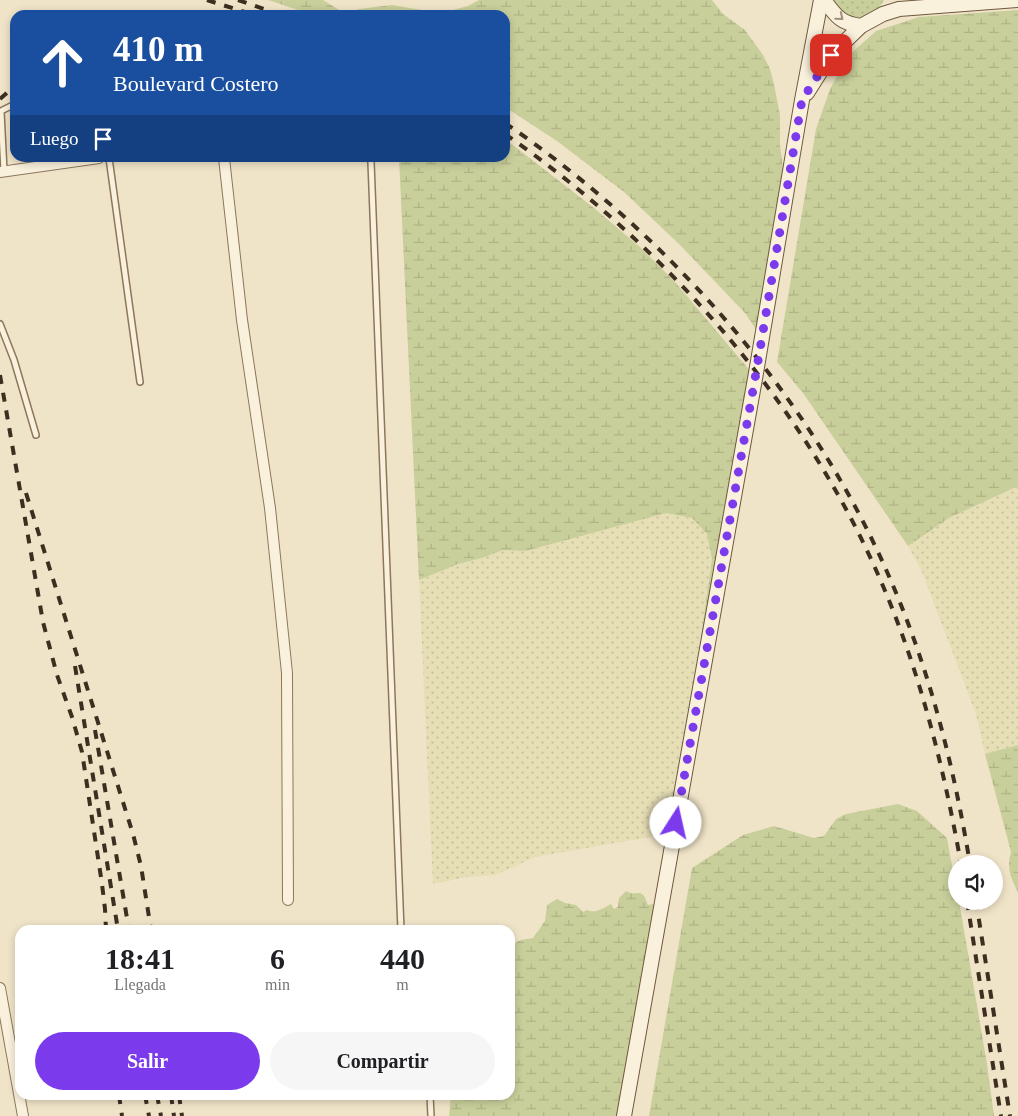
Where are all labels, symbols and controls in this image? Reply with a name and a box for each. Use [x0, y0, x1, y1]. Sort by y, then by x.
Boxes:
one-way arrow [834, 11, 844, 20]
icon: ahead [30, 30, 95, 95]
text: 410 m [113, 30, 203, 69]
pin [810, 34, 852, 76]
icon: arrive [817, 41, 845, 69]
text: Boulevard Costero [113, 71, 279, 96]
icon: arrive [89, 125, 117, 153]
text: Luego [30, 128, 79, 149]
position arrow [649, 796, 701, 848]
map controls [948, 855, 1003, 910]
button: sound [948, 855, 1003, 910]
text: 18:41 [105, 942, 175, 975]
text: 6 [270, 942, 285, 975]
text: 440 [380, 942, 425, 975]
text: Llegada [114, 976, 166, 993]
text: min [265, 976, 290, 993]
text: m [396, 976, 409, 993]
button: Salir [35, 1032, 260, 1090]
button: Compartir [270, 1032, 495, 1090]

